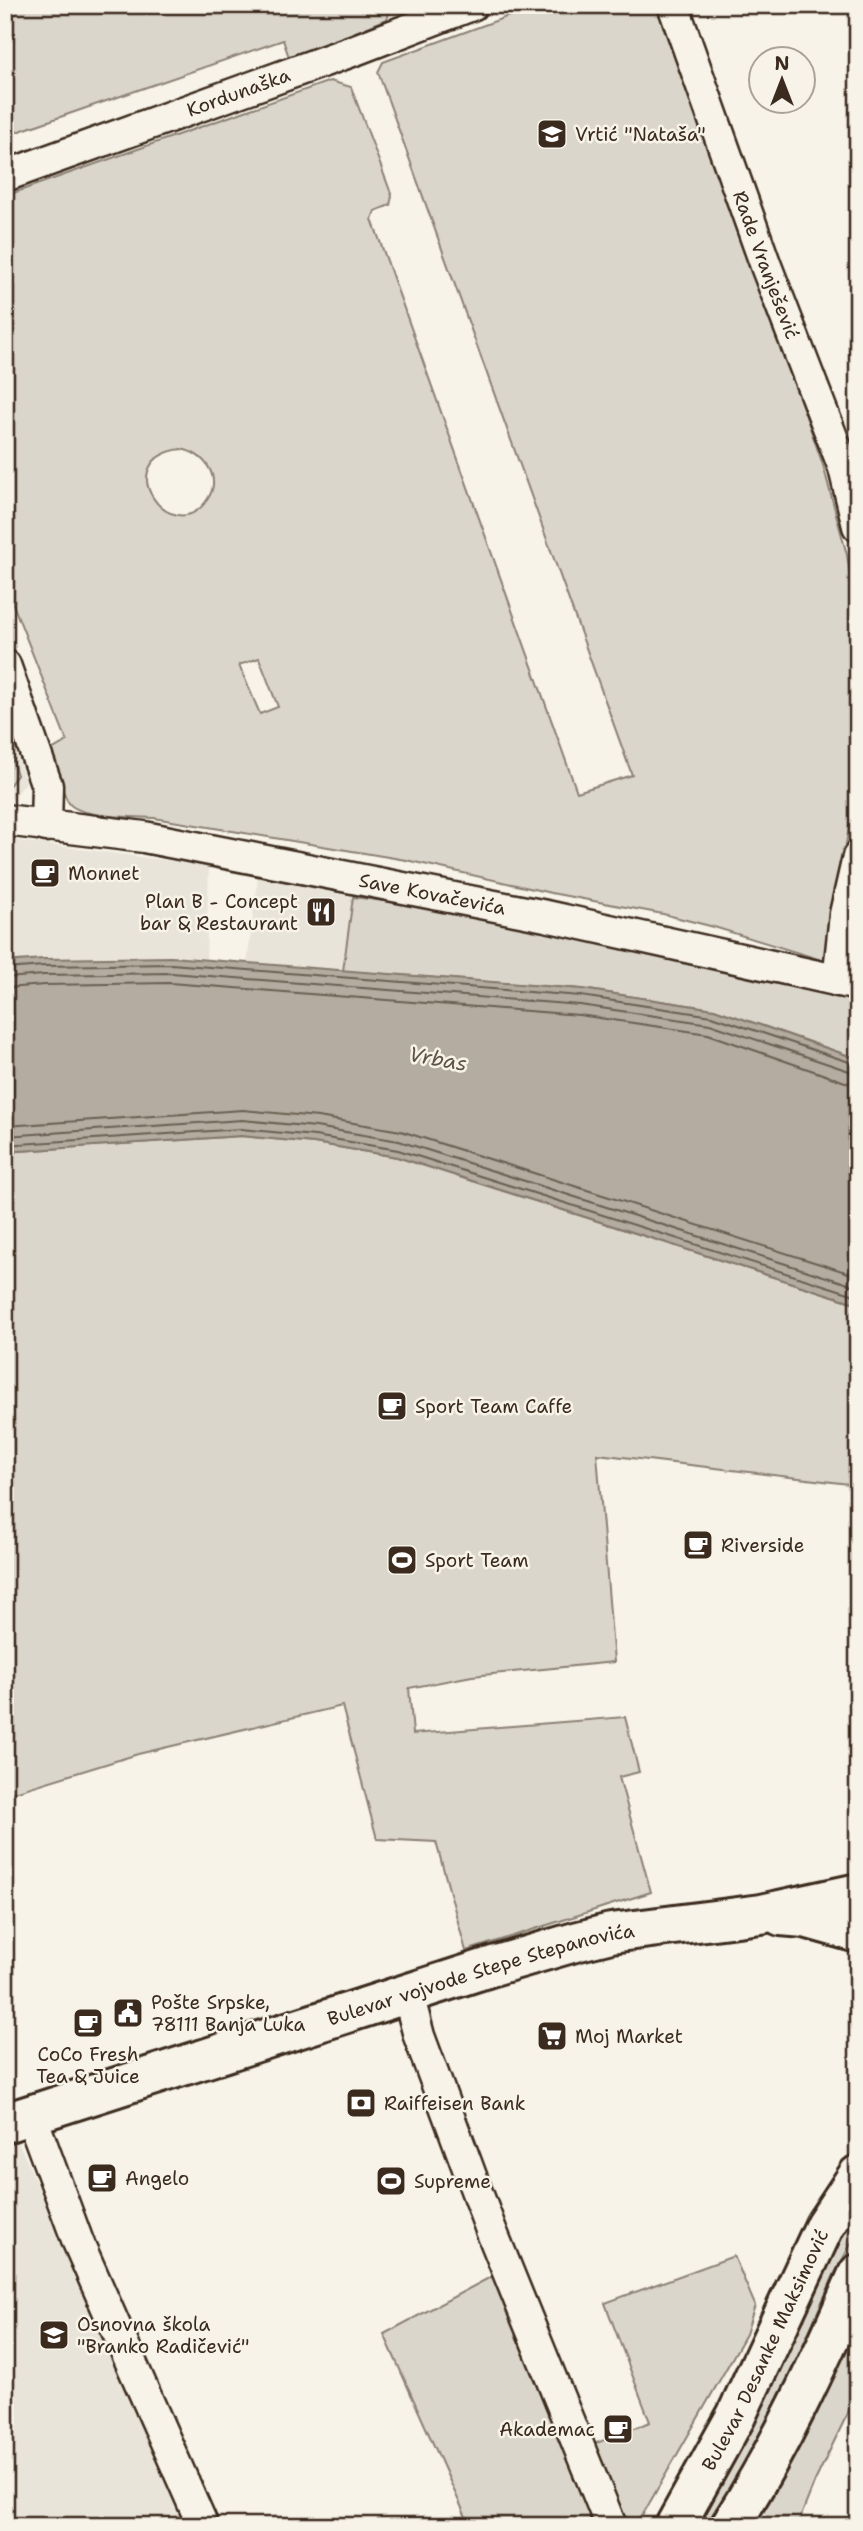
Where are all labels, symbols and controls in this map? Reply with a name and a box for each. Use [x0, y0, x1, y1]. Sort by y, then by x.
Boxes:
north arrow [748, 46, 818, 116]
text: N [774, 51, 790, 76]
street label: Kordunaška [183, 62, 294, 122]
school or university icon: Vrtić "Nataša" [535, 117, 569, 151]
place label: Vrtić "Nataša" [575, 122, 706, 147]
street label: Rade Vranješević [728, 187, 805, 342]
cafe icon: Monnet [28, 856, 62, 890]
place label: Monnet [68, 861, 140, 886]
street label: Save Kovačevića [357, 867, 508, 920]
place label: Plan B - Concept bar & Restaurant [140, 889, 298, 936]
restaurant icon: Plan B - Concept bar & Restaurant [304, 895, 338, 929]
water label: Vrbas [407, 1040, 469, 1078]
cafe icon: Sport Team Caffe [375, 1389, 409, 1423]
place label: Sport Team Caffe [415, 1394, 572, 1419]
cafe icon: Riverside [681, 1528, 715, 1562]
place label: Riverside [721, 1533, 804, 1558]
sports icon: Sport Team [385, 1543, 419, 1577]
place label: Sport Team [425, 1548, 529, 1573]
street label: Bulevar vojvode Stepe Stepanovića [324, 1918, 636, 2031]
place label: Pošte Srpske, 78111 Banja Luka [151, 1990, 305, 2037]
public building icon: Pošte Srpske, 78111 Banja Luka [111, 1996, 145, 2030]
cafe icon: CoCo Fresh Tea & Juice [71, 2006, 105, 2040]
supermarket icon: Moj Market [535, 2019, 569, 2053]
place label: Moj Market [575, 2024, 683, 2049]
place label: CoCo Fresh Tea & Juice [36, 2042, 140, 2089]
bank icon: Raiffeisen Bank [344, 2086, 378, 2120]
place label: Raiffeisen Bank [384, 2091, 526, 2116]
cafe icon: Angelo [85, 2161, 119, 2195]
sports icon: Supreme [374, 2164, 408, 2198]
place label: Angelo [125, 2166, 189, 2191]
place label: Supreme [414, 2169, 491, 2194]
street label: Bulevar Desanke Maksimović [696, 2225, 834, 2475]
place label: Osnovna škola "Branko Radičević" [77, 2312, 250, 2359]
school or university icon: Osnovna škola "Branko Radičević" [37, 2318, 71, 2352]
cafe icon: Akademac [601, 2412, 635, 2446]
place label: Akademac [499, 2417, 595, 2442]

